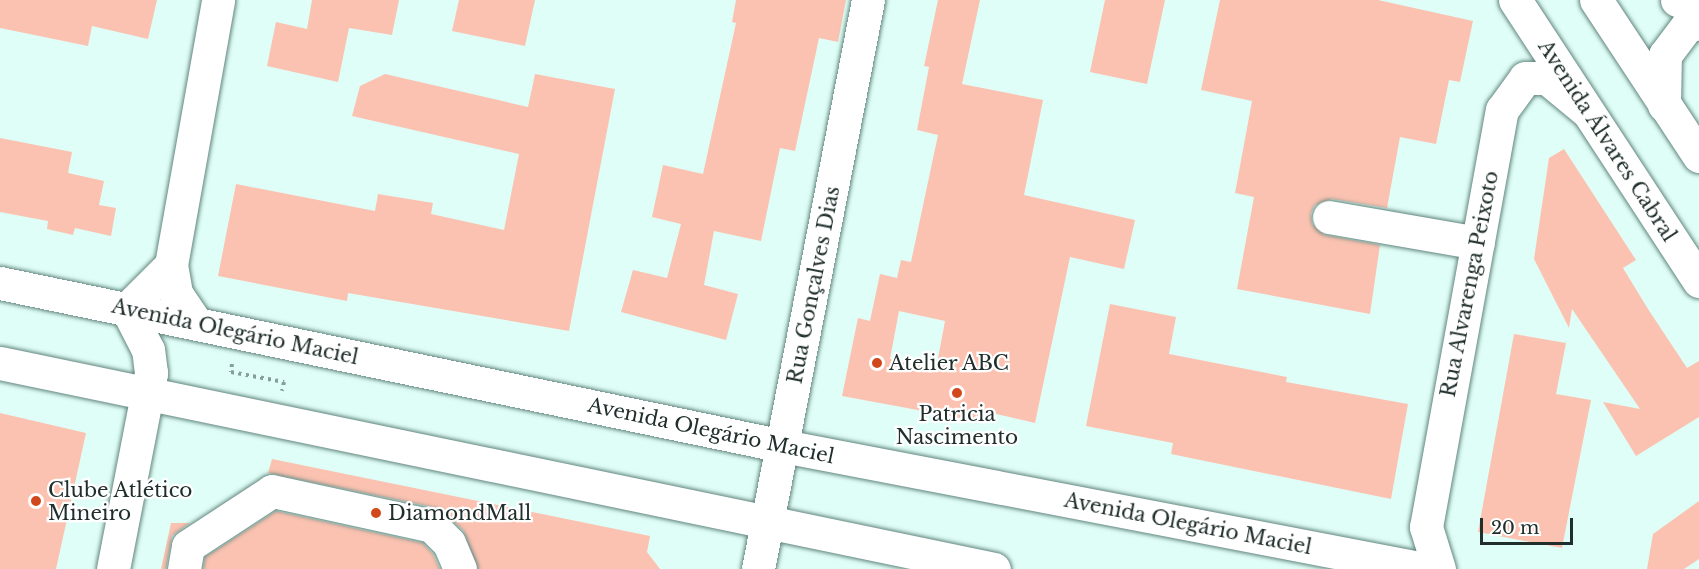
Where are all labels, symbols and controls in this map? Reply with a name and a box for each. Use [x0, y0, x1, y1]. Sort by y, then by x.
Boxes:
street label: Avenida Álvares Cabral [1533, 35, 1681, 247]
street label: Rua Alvarenga Peixoto [1436, 168, 1504, 400]
street label: Rua Gonçalves Dias [783, 184, 845, 386]
street label: Avenida Olegário Maciel [109, 294, 361, 370]
place label: Atelier ABC [889, 351, 1010, 375]
marker: Atelier ABC [870, 356, 884, 370]
marker: Patricia Nascimento [950, 386, 964, 400]
street label: Avenida Olegário Maciel [585, 393, 837, 469]
place label: Patricia Nascimento [896, 402, 1018, 449]
place label: Clube Atlético Mineiro [48, 478, 193, 525]
street label: Avenida Olegário Maciel [1062, 488, 1314, 560]
marker: Clube Atlético Mineiro [29, 494, 43, 508]
place label: DiamondMall [388, 501, 531, 525]
marker: DiamondMall [369, 506, 383, 520]
scale bar [1483, 506, 1576, 544]
text: 20 m [1491, 517, 1539, 539]

